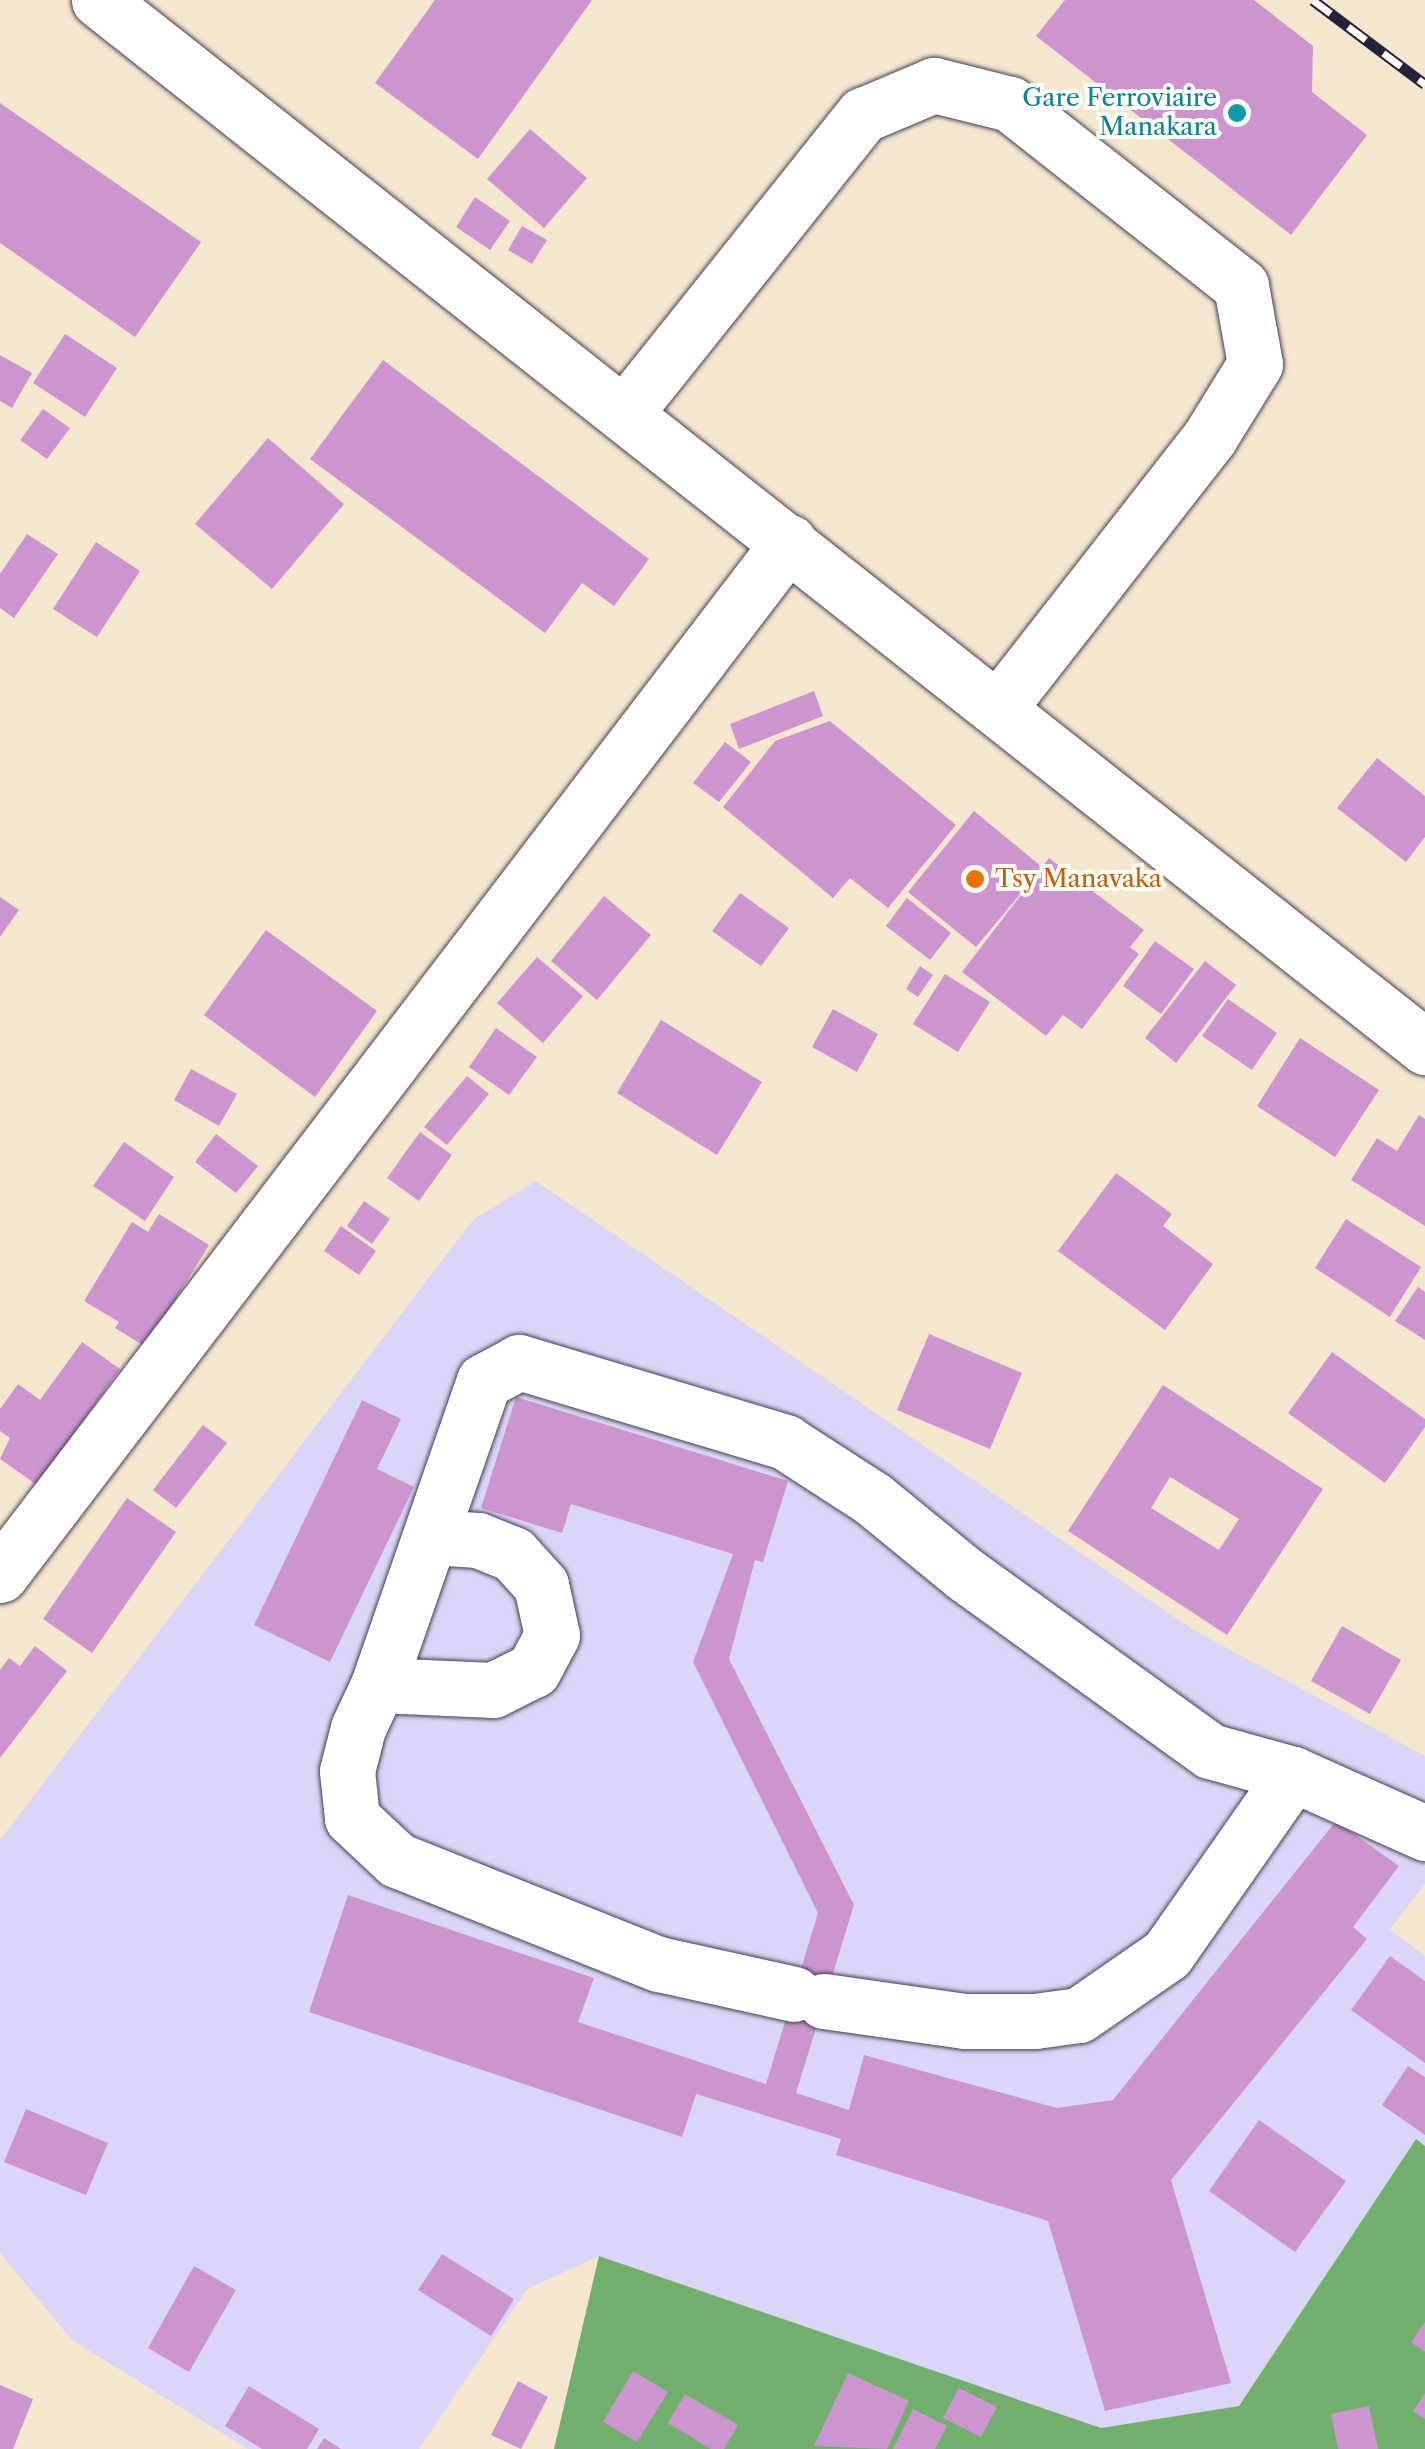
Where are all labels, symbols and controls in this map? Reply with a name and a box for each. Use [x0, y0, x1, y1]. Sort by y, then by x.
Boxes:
place label: Gare Ferroviaire Manakara [1022, 84, 1217, 143]
marker: Gare Ferroviaire Manakara [1226, 102, 1248, 124]
place label: Tsy Manavaka [995, 864, 1163, 894]
marker: Tsy Manavaka [964, 868, 986, 890]

